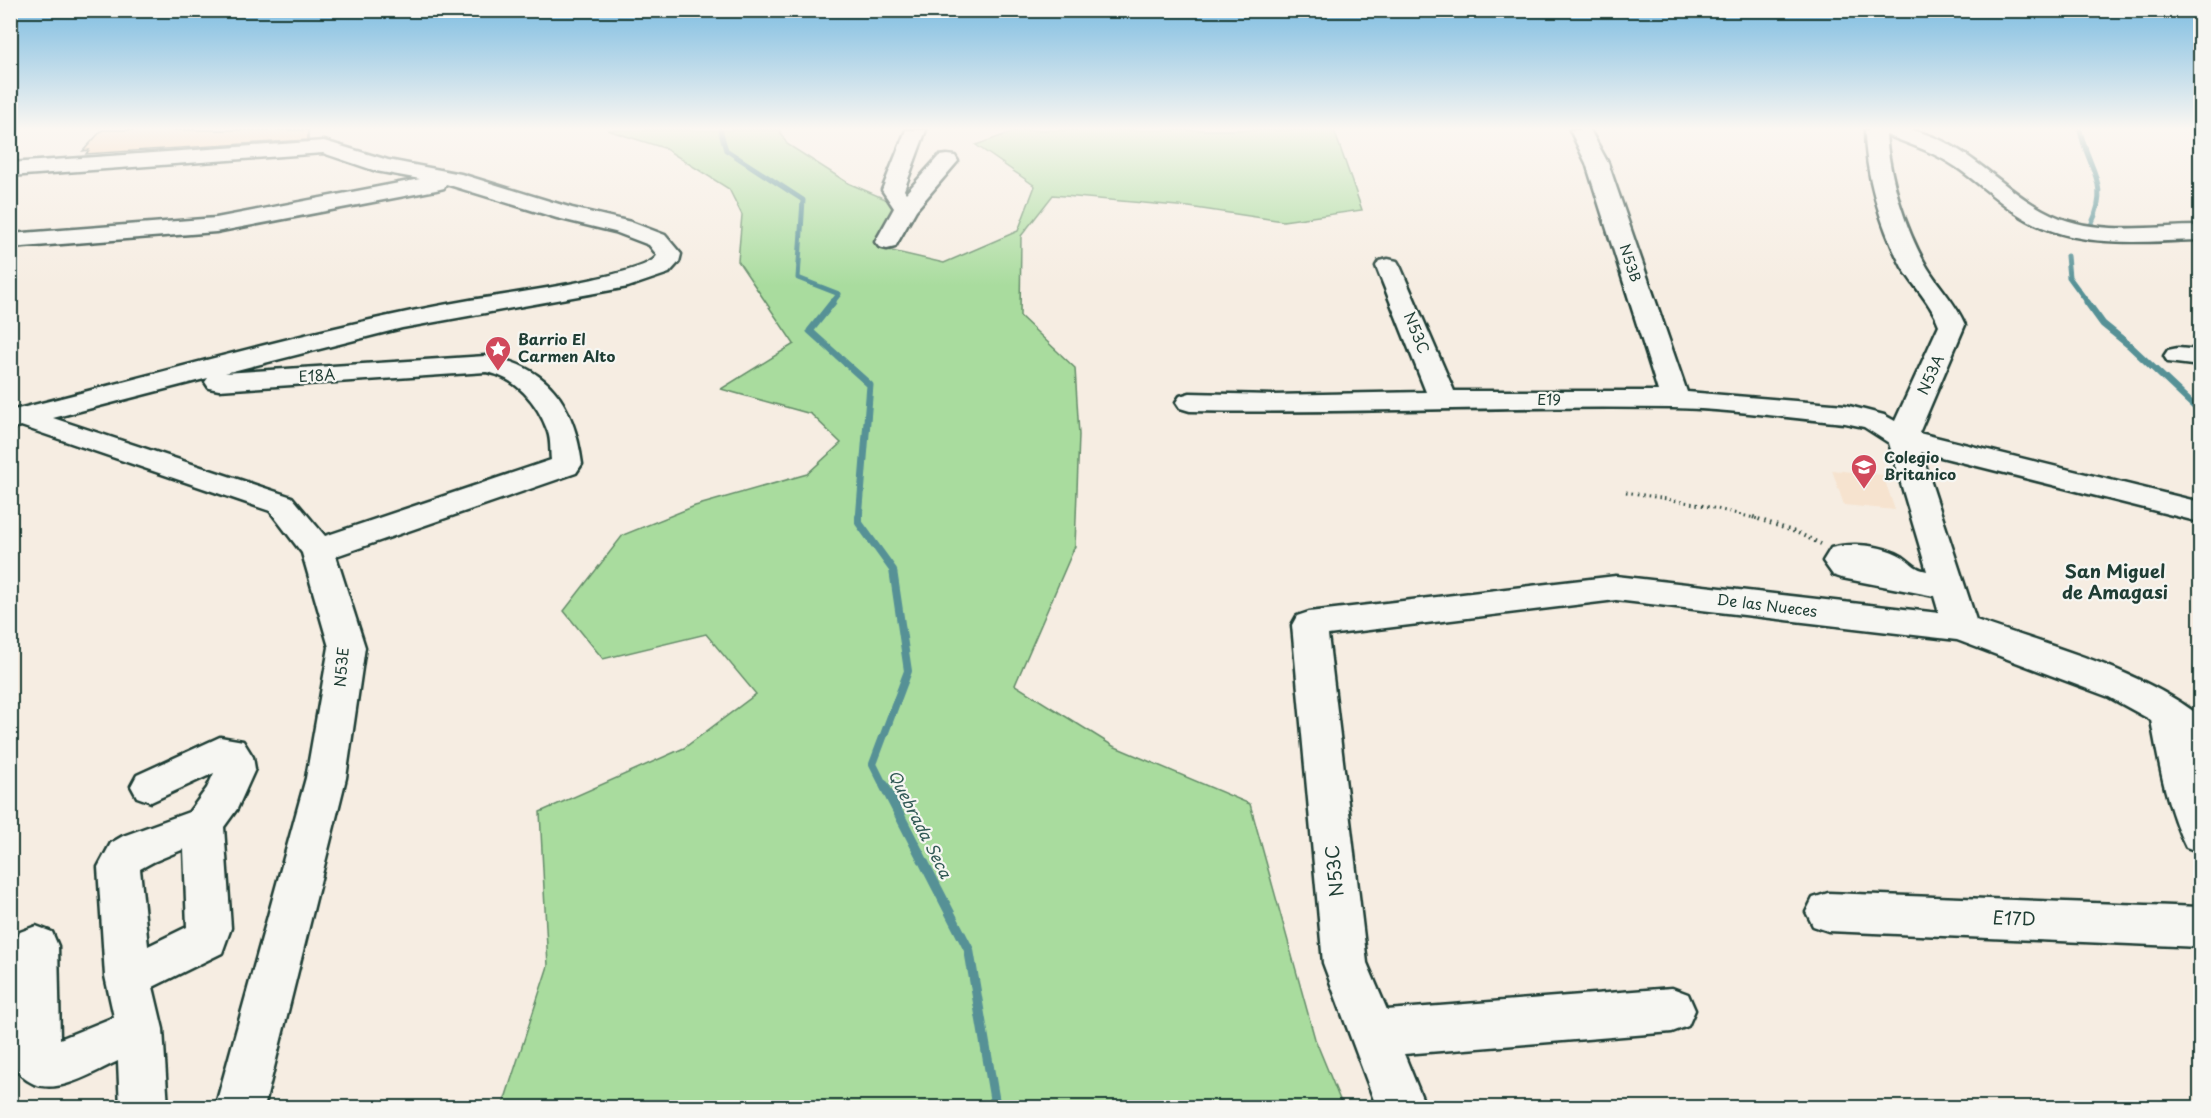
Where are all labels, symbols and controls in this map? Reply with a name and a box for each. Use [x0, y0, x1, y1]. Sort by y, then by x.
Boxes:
street label: N53B [1614, 241, 1646, 285]
street label: N53C [1399, 308, 1436, 357]
place label: Barrio El Carmen Alto [518, 327, 615, 367]
place icon: Barrio El Carmen Alto [483, 334, 513, 372]
street label: N53A [1910, 350, 1949, 398]
street label: E18A [298, 362, 336, 387]
street label: E19 [1537, 387, 1561, 410]
place label: Colegio Britanico [1884, 445, 1956, 485]
school or university icon: Colegio Britanico [1849, 452, 1879, 490]
district label: San Miguel de Amagasi [2062, 557, 2168, 605]
street label: De las Nueces [1716, 587, 1819, 622]
street label: N53E [327, 646, 354, 688]
water label: Quebrada Seca [883, 765, 959, 883]
street label: N53C [1317, 844, 1350, 898]
street label: E17D [1992, 903, 2036, 932]

